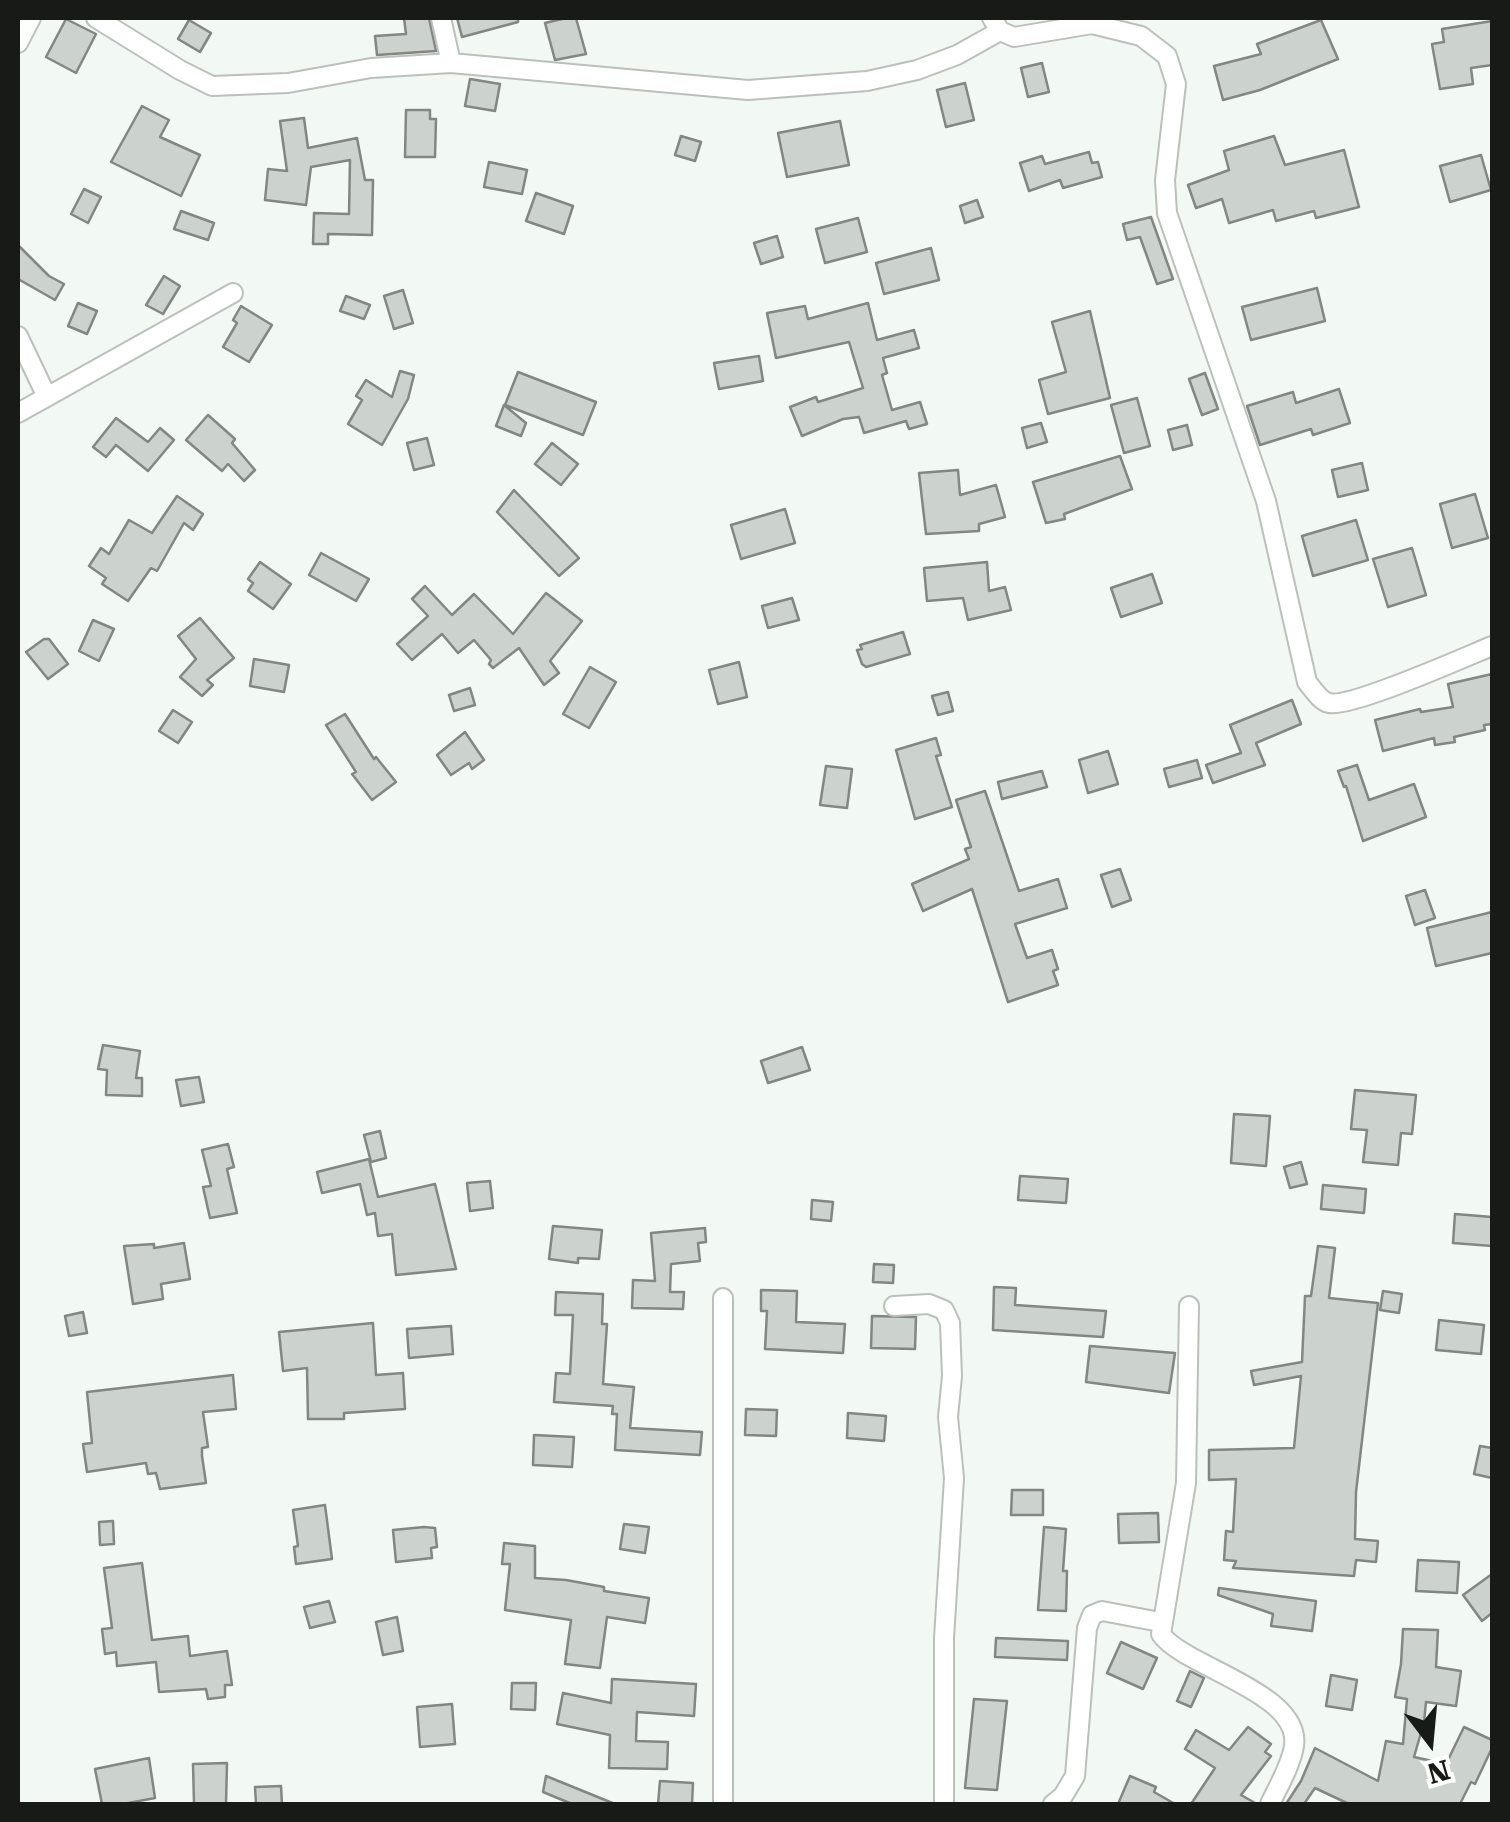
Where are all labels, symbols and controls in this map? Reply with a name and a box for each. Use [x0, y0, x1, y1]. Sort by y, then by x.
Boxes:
north arrow [1380, 1692, 1480, 1792]
text: N [1423, 1752, 1453, 1790]

